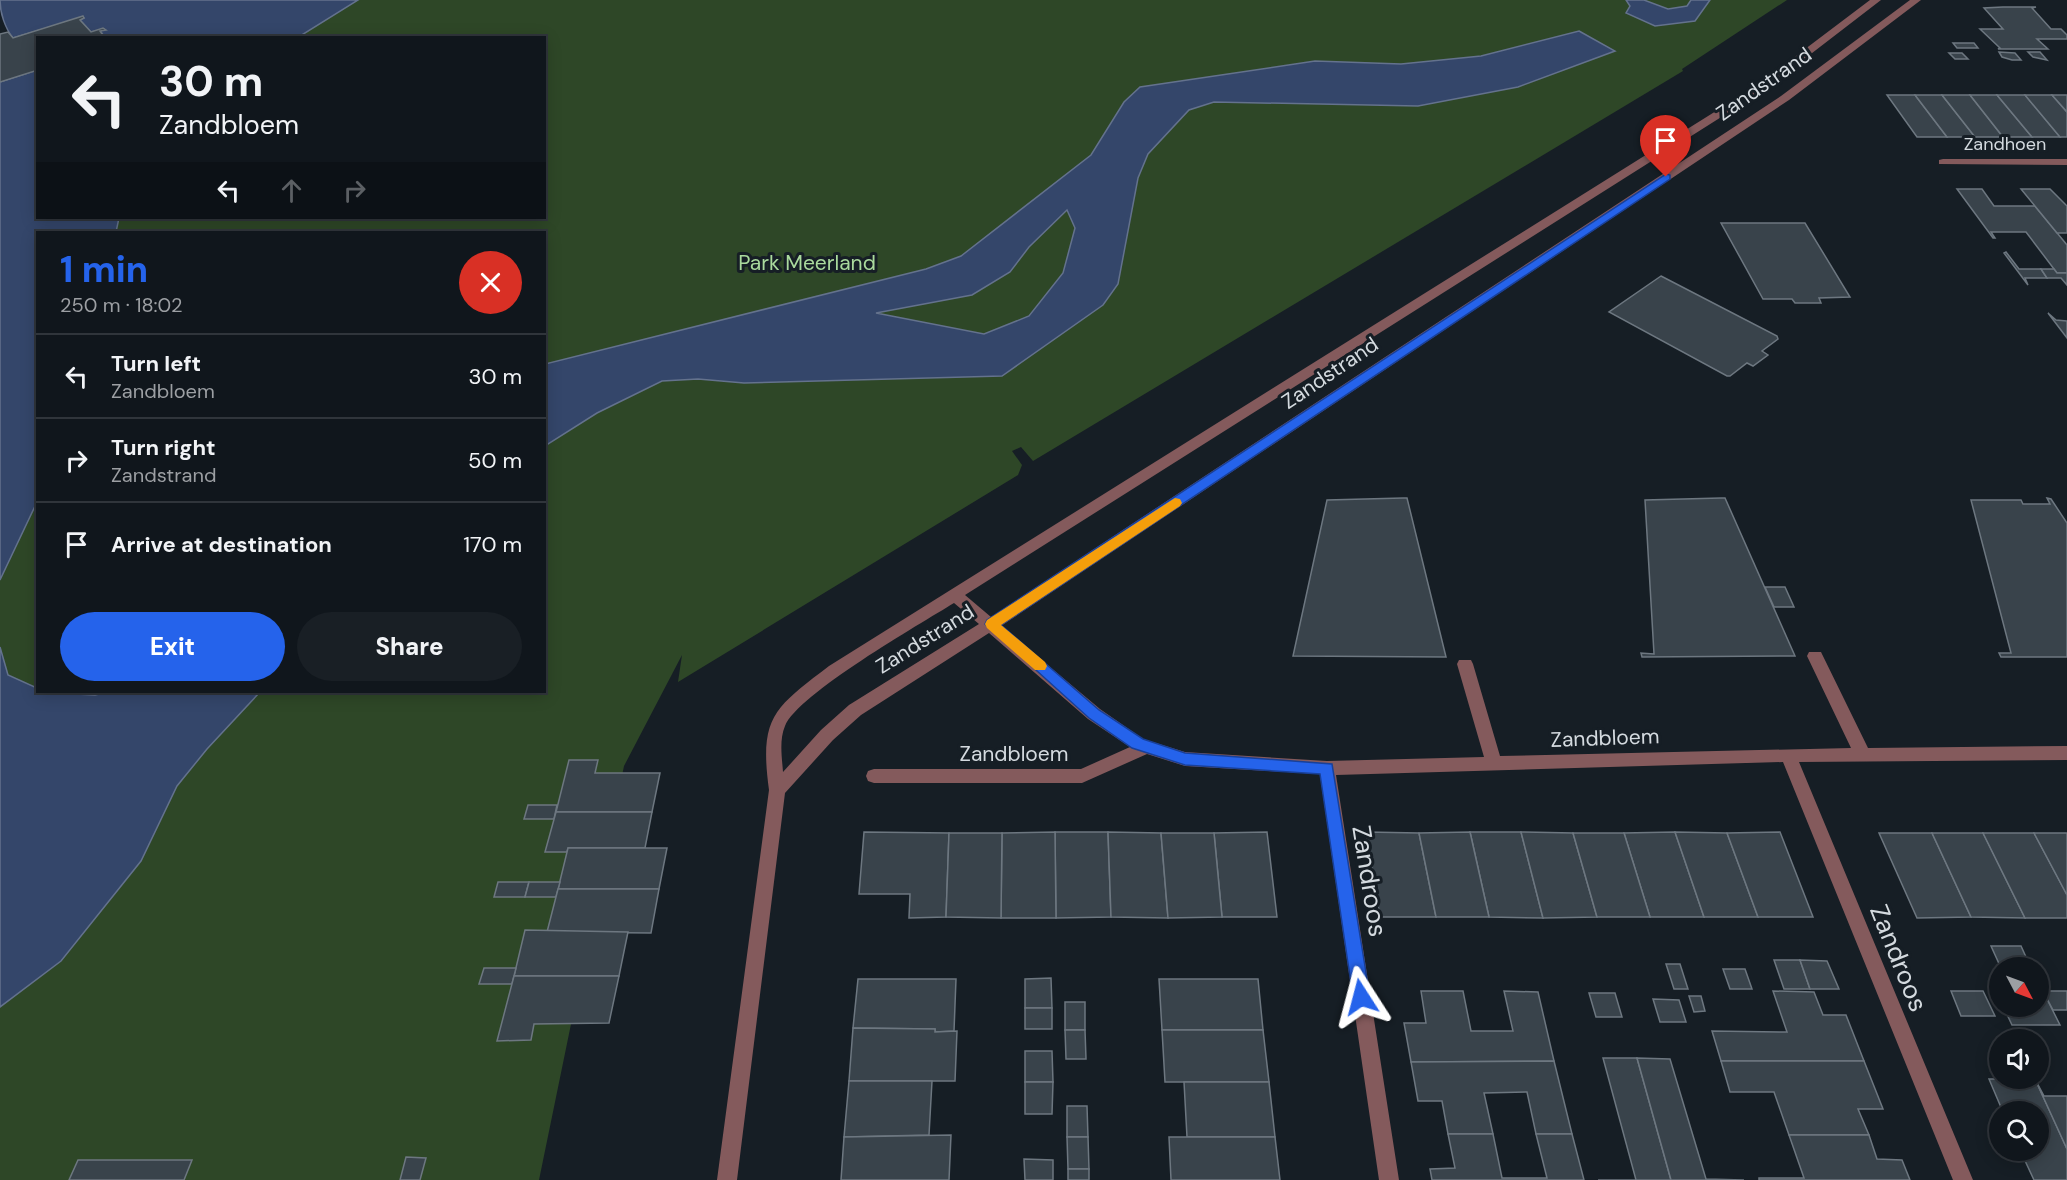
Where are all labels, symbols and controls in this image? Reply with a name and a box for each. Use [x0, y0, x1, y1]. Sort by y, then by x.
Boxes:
street label: Zandstrand [1711, 41, 1817, 127]
text: 30 m [159, 54, 263, 109]
icon: left [60, 60, 138, 138]
text: Zandbloem [159, 107, 299, 142]
pin [1640, 115, 1691, 177]
icon: arrive [1649, 124, 1682, 157]
street label: Zandhoen [1964, 132, 2046, 156]
icon: left [212, 174, 245, 207]
icon: ahead [275, 174, 308, 207]
icon: right [338, 174, 371, 207]
text: 1 min [60, 246, 148, 293]
park label: Park Meerland [738, 249, 876, 277]
button: close [459, 251, 522, 314]
text: 250 m · 18:02 [60, 292, 183, 318]
street label: Zandstrand [1276, 330, 1384, 416]
text: Turn left [111, 349, 201, 378]
icon: left [60, 360, 93, 393]
text: 30 m [468, 362, 522, 391]
text: Zandbloem [111, 378, 215, 404]
text: Turn right [111, 433, 216, 462]
icon: right [60, 444, 93, 477]
text: 50 m [468, 446, 522, 475]
text: Zandstrand [111, 462, 216, 488]
icon: arrive [60, 528, 93, 561]
text: Arrive at destination [111, 530, 332, 559]
text: 170 m [463, 530, 522, 559]
street label: Zandstrand [871, 598, 979, 680]
button: Exit [60, 612, 285, 681]
button: Share [297, 612, 522, 681]
street label: Zandbloem [1550, 722, 1660, 754]
street label: Zandbloem [960, 740, 1068, 768]
street label: Zandroos [1344, 823, 1396, 939]
street label: Zandroos [1862, 899, 1936, 1017]
north arrow [1989, 957, 2049, 1017]
map controls [1989, 957, 2049, 1161]
position arrow [1329, 965, 1393, 1029]
button: sound [1989, 1029, 2049, 1089]
button: search [1989, 1101, 2049, 1161]

